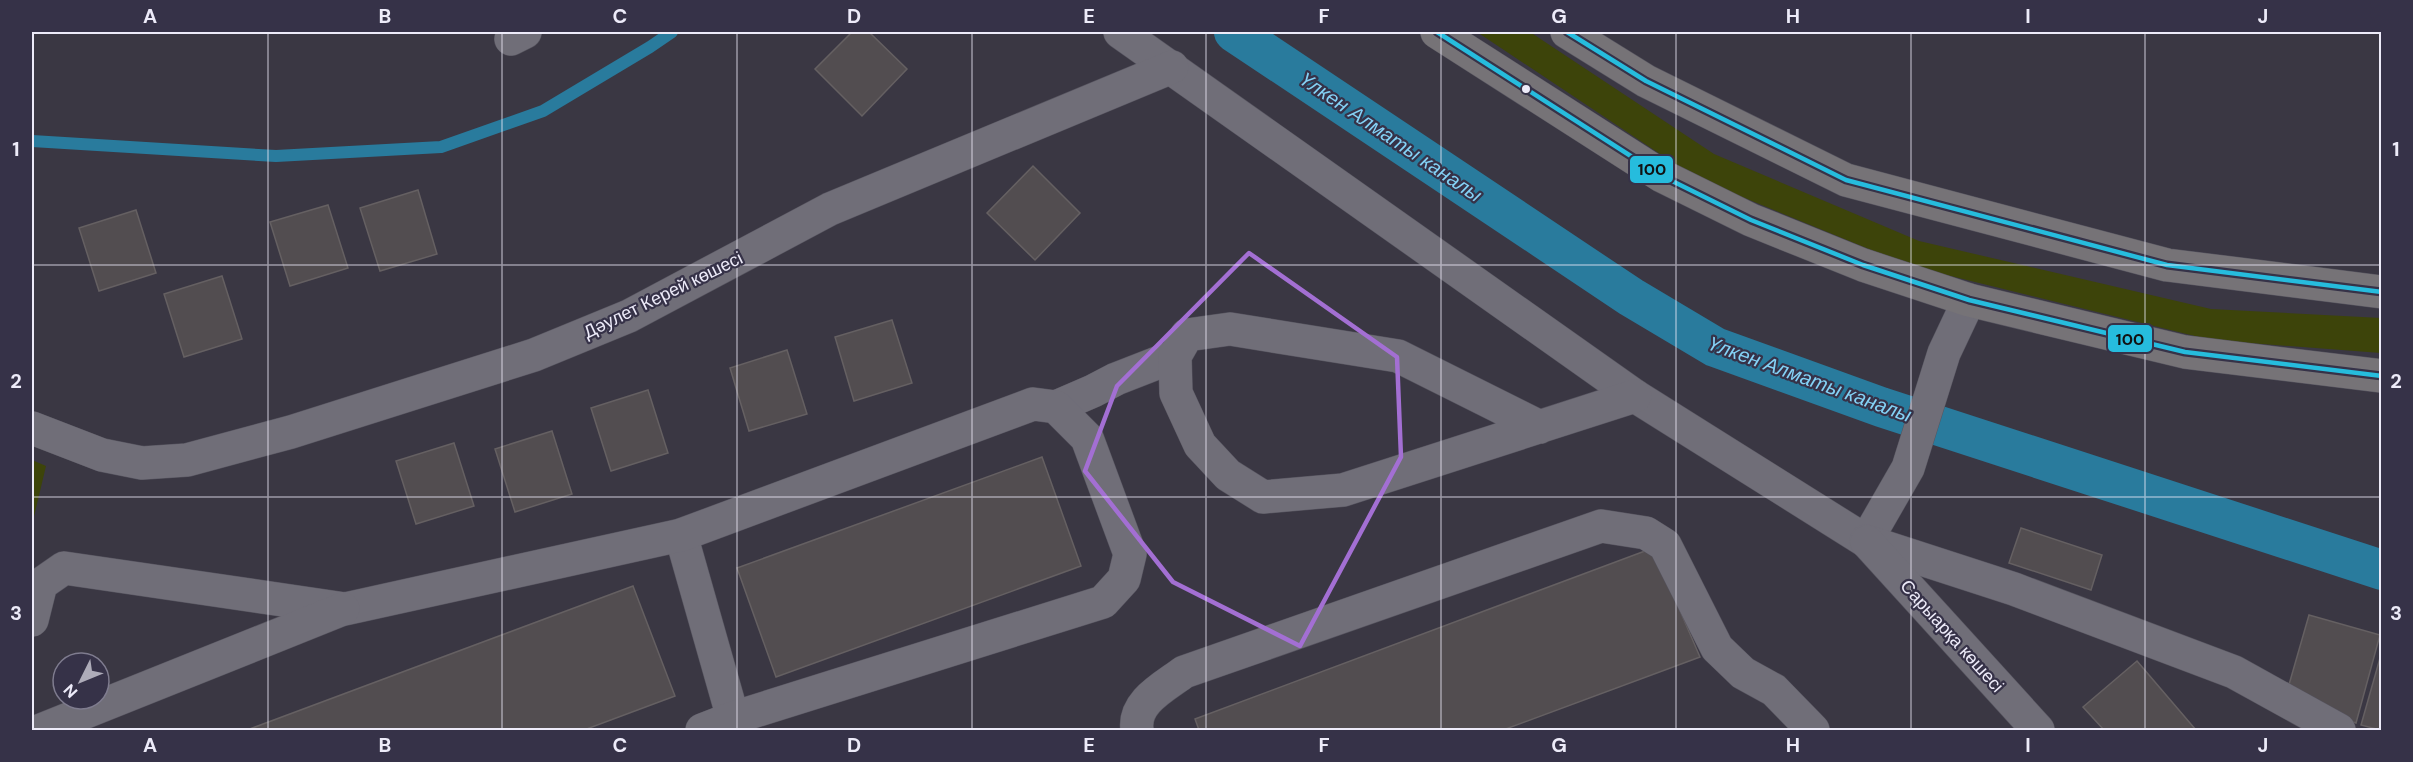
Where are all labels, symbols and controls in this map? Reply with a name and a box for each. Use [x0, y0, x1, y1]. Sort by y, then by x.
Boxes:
text: A [143, 3, 157, 29]
text: B [379, 3, 391, 29]
text: C [613, 3, 627, 29]
text: D [847, 3, 861, 29]
text: E [1083, 3, 1095, 29]
text: F [1318, 3, 1330, 29]
text: G [1551, 3, 1567, 29]
text: H [1786, 3, 1800, 29]
text: I [2025, 3, 2031, 29]
text: J [2258, 3, 2268, 29]
water label: Үлкен Алматы каналы [1295, 66, 1487, 208]
unlabelled marker [1520, 83, 1532, 95]
text: 1 [12, 136, 20, 162]
text: 1 [2392, 136, 2400, 162]
line badge: 100 [1629, 155, 1674, 184]
text: 100 [1638, 159, 1666, 180]
street label: Дәулет Керей көшесі [579, 246, 747, 344]
line badge: 100 [2107, 324, 2153, 353]
text: 100 [2116, 329, 2144, 350]
water label: Үлкен Алматы каналы [1705, 330, 1916, 428]
text: 2 [10, 368, 22, 394]
text: 2 [2390, 368, 2402, 394]
street label: Сарыарқа көшесі [1895, 574, 2009, 698]
text: 3 [10, 600, 22, 626]
text: 3 [2390, 600, 2402, 626]
north arrow [51, 651, 111, 711]
text: N [59, 679, 82, 702]
text: A [143, 732, 157, 758]
text: B [379, 732, 391, 758]
text: C [613, 732, 627, 758]
text: D [847, 732, 861, 758]
text: E [1083, 732, 1095, 758]
text: F [1318, 732, 1330, 758]
text: G [1551, 732, 1567, 758]
text: H [1786, 732, 1800, 758]
text: I [2025, 732, 2031, 758]
text: J [2258, 732, 2268, 758]

